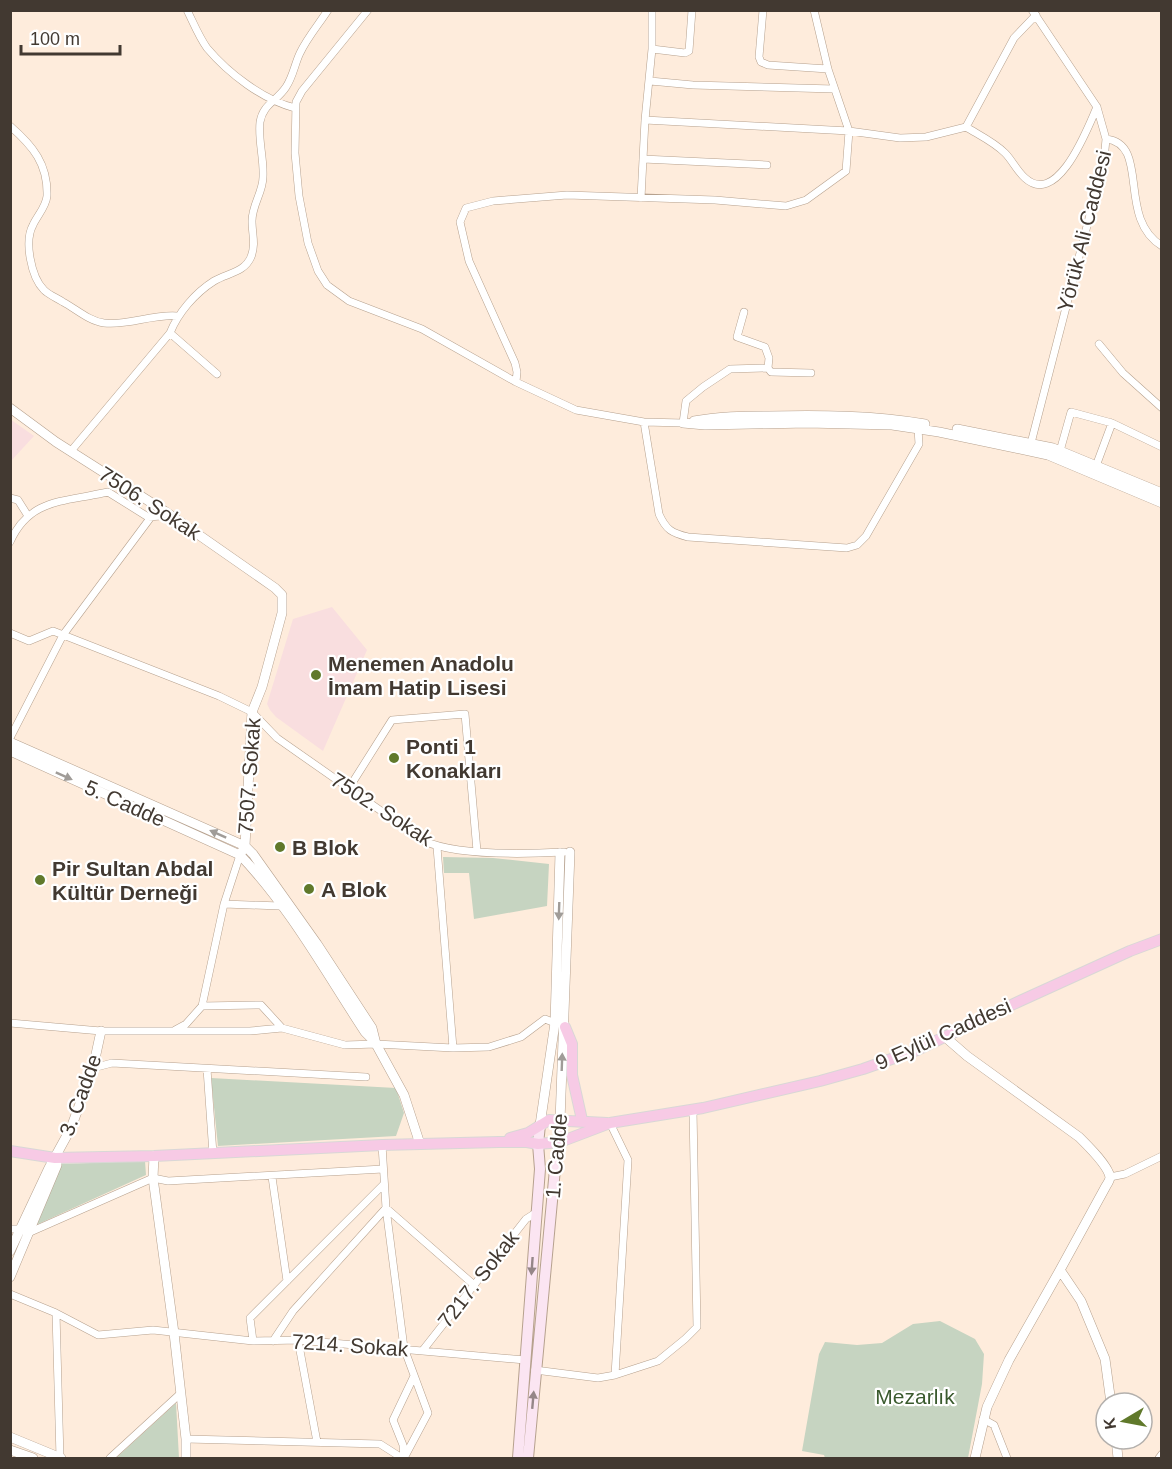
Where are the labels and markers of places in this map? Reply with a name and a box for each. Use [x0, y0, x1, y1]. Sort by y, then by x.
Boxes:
place label: Menemen Anadolu İmam Hatip Lisesi [328, 652, 514, 699]
marker: Menemen Anadolu İmam Hatip Lisesi [309, 668, 323, 682]
place label: Ponti 1 Konakları [406, 735, 502, 782]
marker: Ponti 1 Konakları [387, 751, 401, 765]
place label: B Blok [292, 836, 359, 859]
marker: B Blok [273, 840, 287, 854]
place label: Pir Sultan Abdal Kültür Derneği [52, 857, 213, 904]
marker: Pir Sultan Abdal Kültür Derneği [33, 873, 47, 887]
place label: A Blok [321, 878, 387, 901]
marker: A Blok [302, 882, 316, 896]

